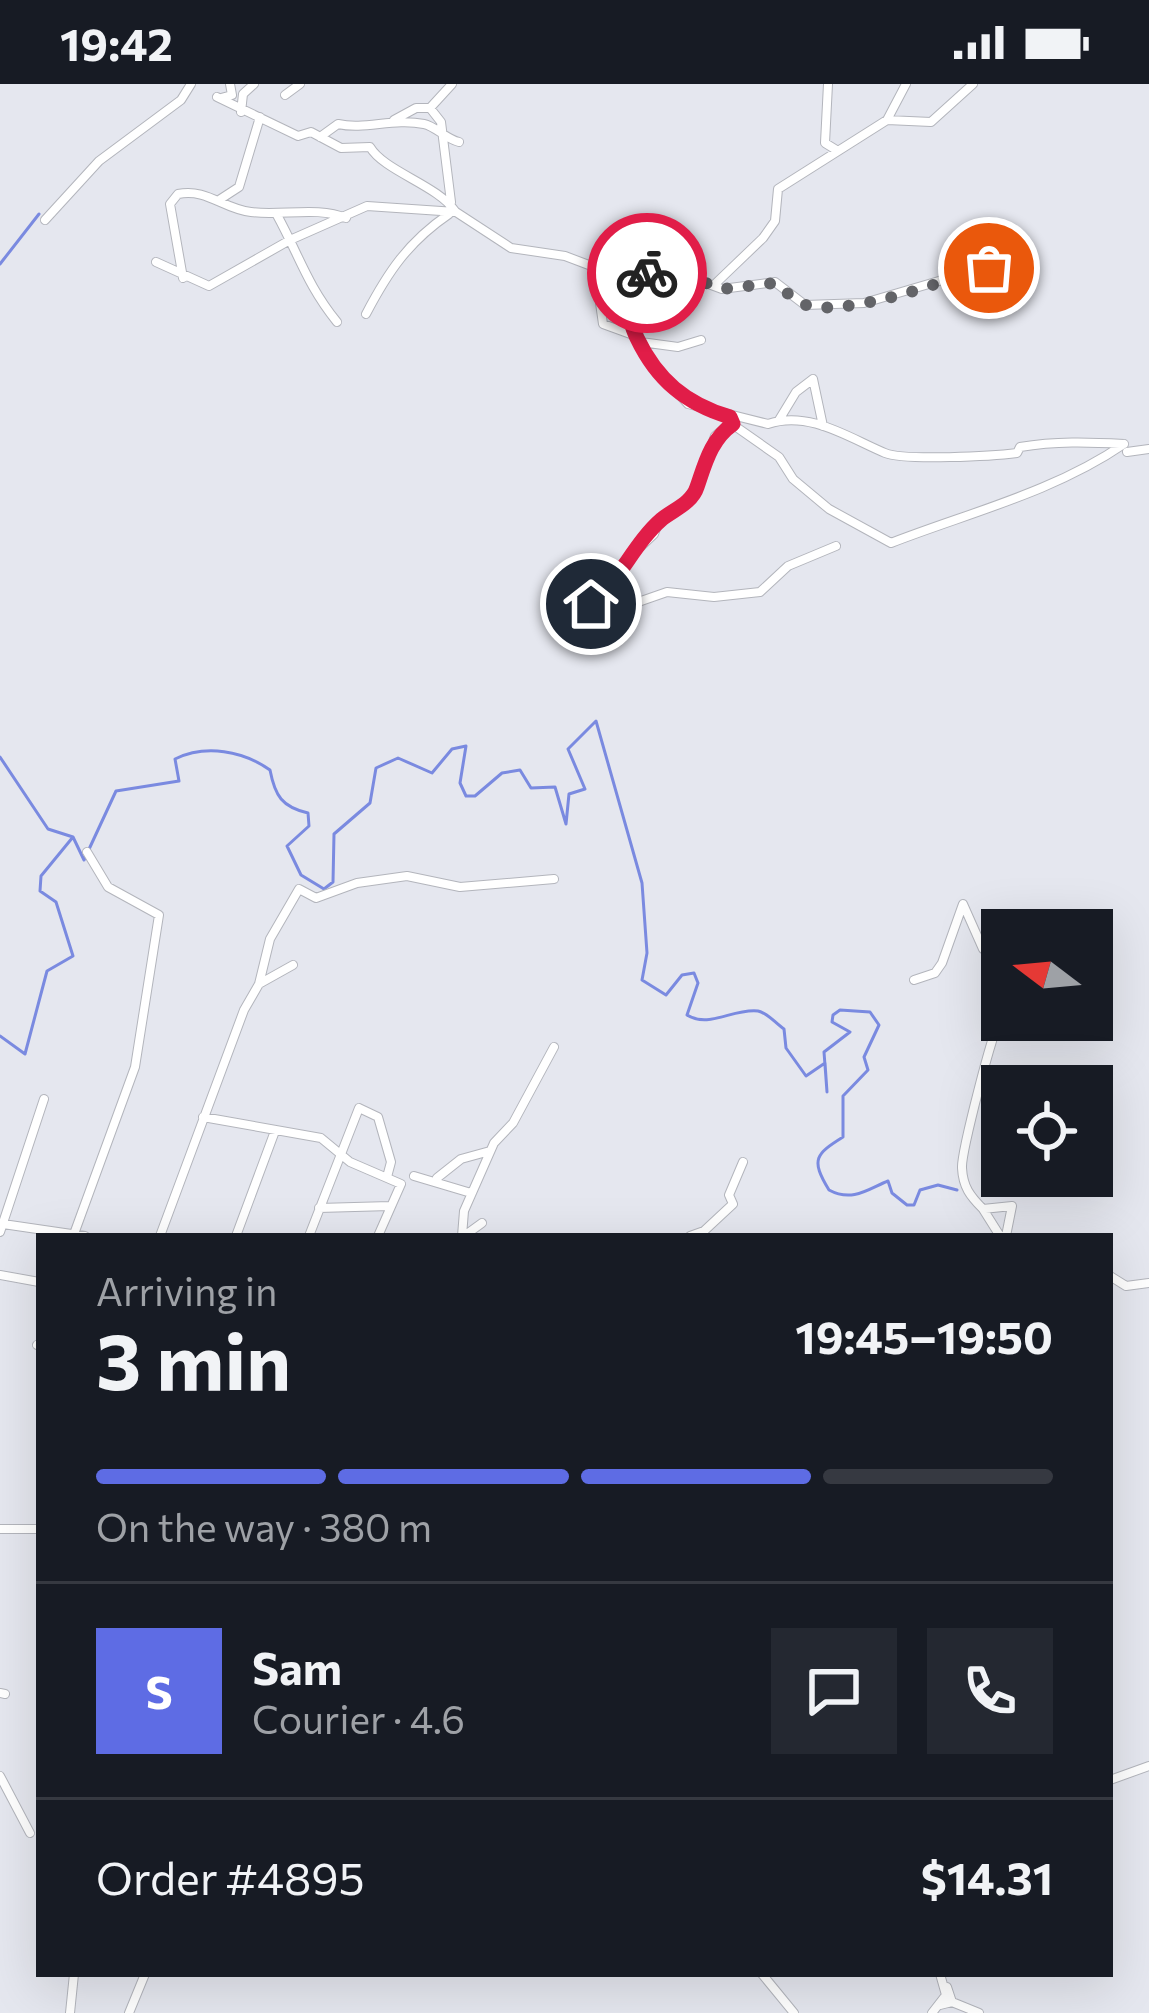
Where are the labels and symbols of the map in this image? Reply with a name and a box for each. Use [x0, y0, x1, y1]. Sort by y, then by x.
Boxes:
courier [587, 213, 707, 333]
pin [938, 217, 1040, 319]
pin [540, 553, 642, 655]
north arrow [981, 909, 1113, 1041]

